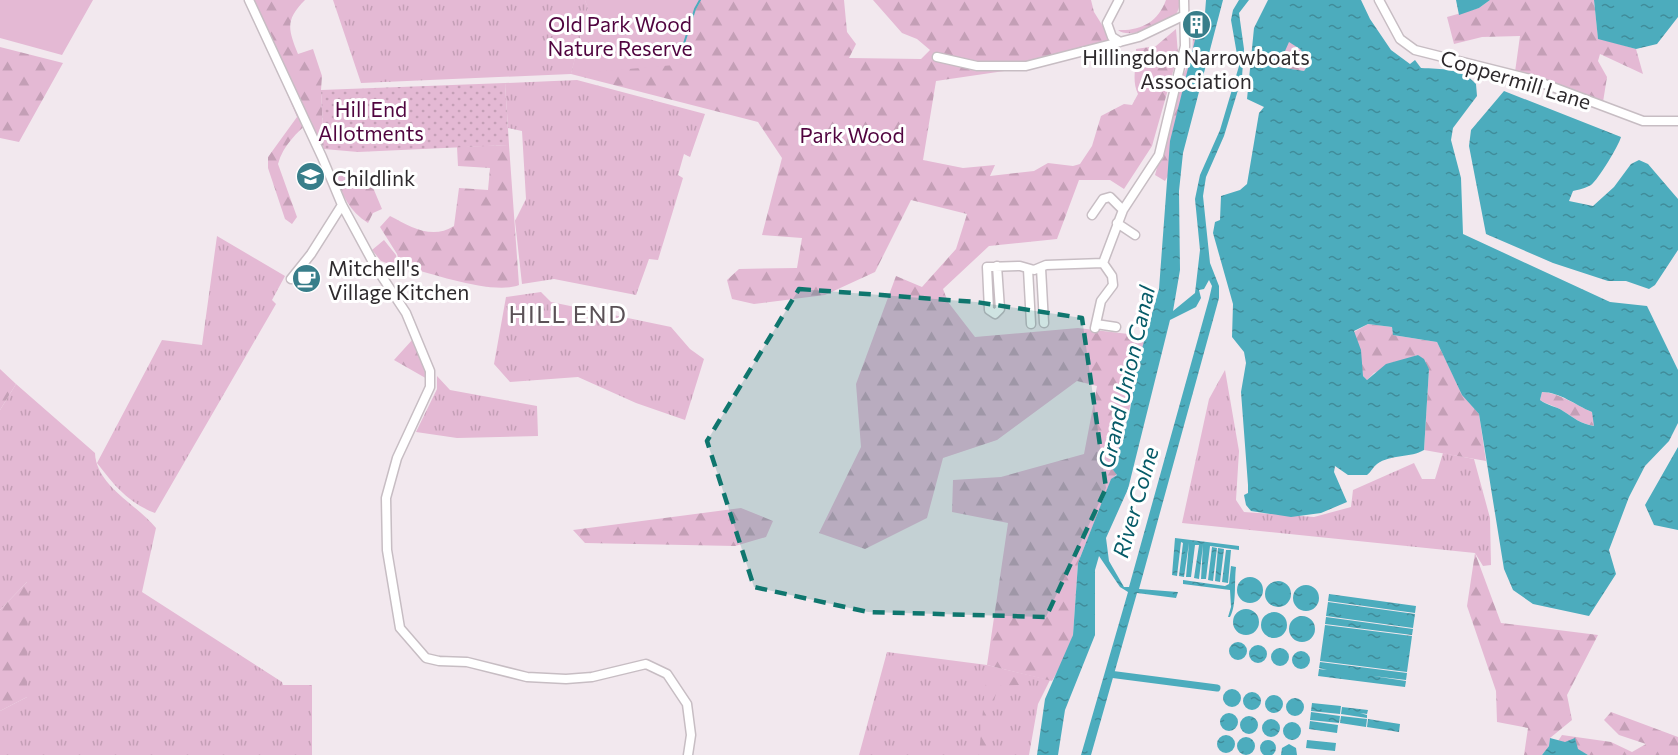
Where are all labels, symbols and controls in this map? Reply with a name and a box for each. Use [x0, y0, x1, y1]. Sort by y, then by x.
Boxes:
building icon: Hillingdon Narrowboats Association [1180, 9, 1212, 41]
park label: Old Park Wood Nature Reserve [547, 11, 693, 60]
place label: Hillingdon Narrowboats Association [1082, 44, 1310, 93]
street label: Coppermill Lane [1438, 44, 1594, 114]
park label: Hill End Allotments [318, 96, 424, 145]
park label: Park Wood [799, 122, 905, 147]
school or university icon: Childlink [295, 161, 327, 193]
place label: Childlink [332, 165, 415, 190]
place label: Mitchell's Village Kitchen [328, 255, 469, 304]
cafe icon: Mitchell's Village Kitchen [291, 263, 323, 295]
water label: Grand Union Canal [1092, 283, 1160, 471]
district label: HILL END [509, 299, 627, 328]
water label: River Colne [1106, 443, 1164, 561]

